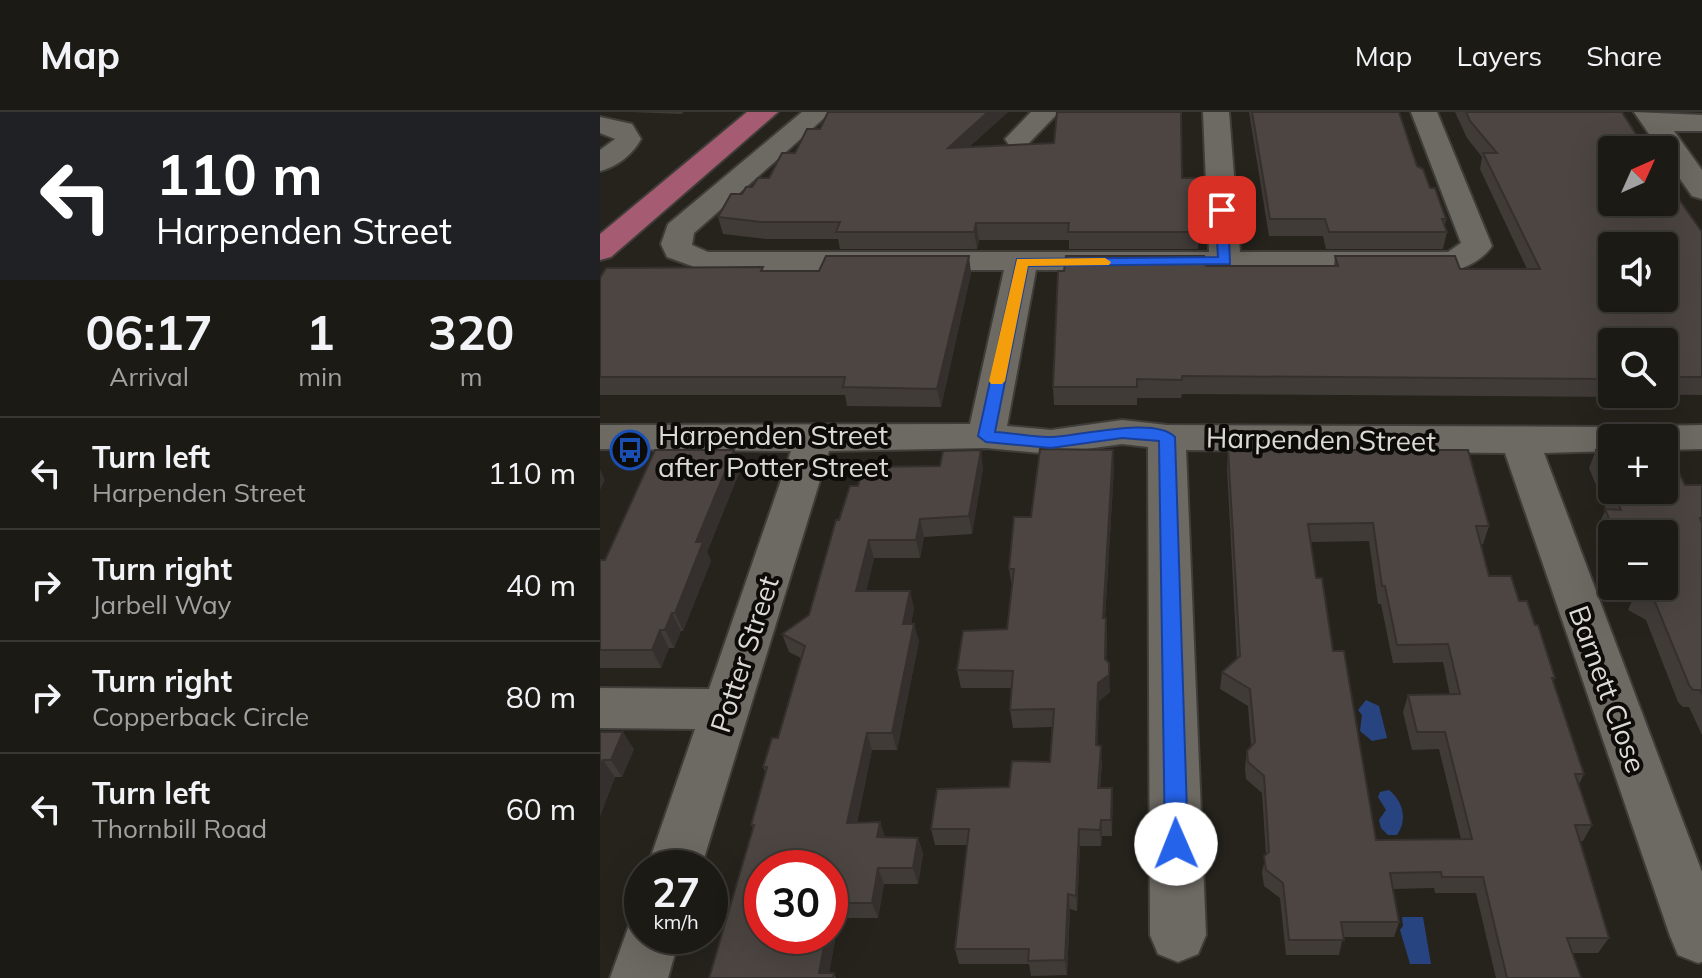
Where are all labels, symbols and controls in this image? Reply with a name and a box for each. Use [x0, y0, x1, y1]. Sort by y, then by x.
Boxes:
text: Map [40, 31, 120, 79]
text: Map [1355, 38, 1412, 73]
text: Layers [1456, 38, 1542, 73]
text: Share [1586, 38, 1662, 73]
north arrow [1598, 136, 1678, 216]
map controls [1598, 136, 1678, 600]
text: 110 m [156, 139, 323, 209]
icon: left [24, 144, 128, 248]
pin [1188, 176, 1256, 244]
icon: arrive [1200, 188, 1244, 232]
text: Harpenden Street [156, 208, 452, 253]
button: sound [1598, 232, 1678, 312]
text: 06:17 [86, 302, 213, 362]
text: 1 [306, 302, 335, 362]
text: 320 [428, 302, 514, 362]
button: search [1598, 328, 1678, 408]
text: Arrival [109, 360, 189, 393]
text: min [298, 360, 342, 393]
text: m [460, 360, 483, 393]
place label: Harpenden Street after Potter Street [658, 417, 889, 484]
street label: Harpenden Street [1206, 419, 1437, 459]
button: + [1598, 424, 1678, 504]
bus stop icon: Harpenden Street after Potter Street [609, 429, 651, 471]
text: Turn left [92, 438, 210, 476]
icon: left [24, 451, 68, 495]
text: 110 m [488, 454, 576, 492]
text: Harpenden Street [92, 476, 306, 509]
button: − [1598, 520, 1678, 600]
text: Turn right [92, 550, 232, 588]
icon: right [24, 563, 68, 607]
text: 40 m [506, 566, 576, 604]
street label: Potter Street [702, 571, 786, 737]
text: Jarbell Way [92, 588, 231, 621]
street label: Barnett Close [1562, 601, 1654, 777]
text: Turn right [92, 662, 232, 700]
icon: right [24, 675, 68, 719]
text: 80 m [506, 678, 576, 716]
text: Copperback Circle [92, 700, 309, 733]
text: Turn left [92, 774, 210, 812]
icon: left [24, 787, 68, 831]
text: 60 m [506, 790, 576, 828]
position arrow [1134, 802, 1218, 886]
text: Thornbill Road [92, 812, 267, 845]
speed limit sign: 30 [744, 850, 848, 954]
text: 27 [652, 867, 700, 917]
text: km/h [653, 909, 699, 934]

